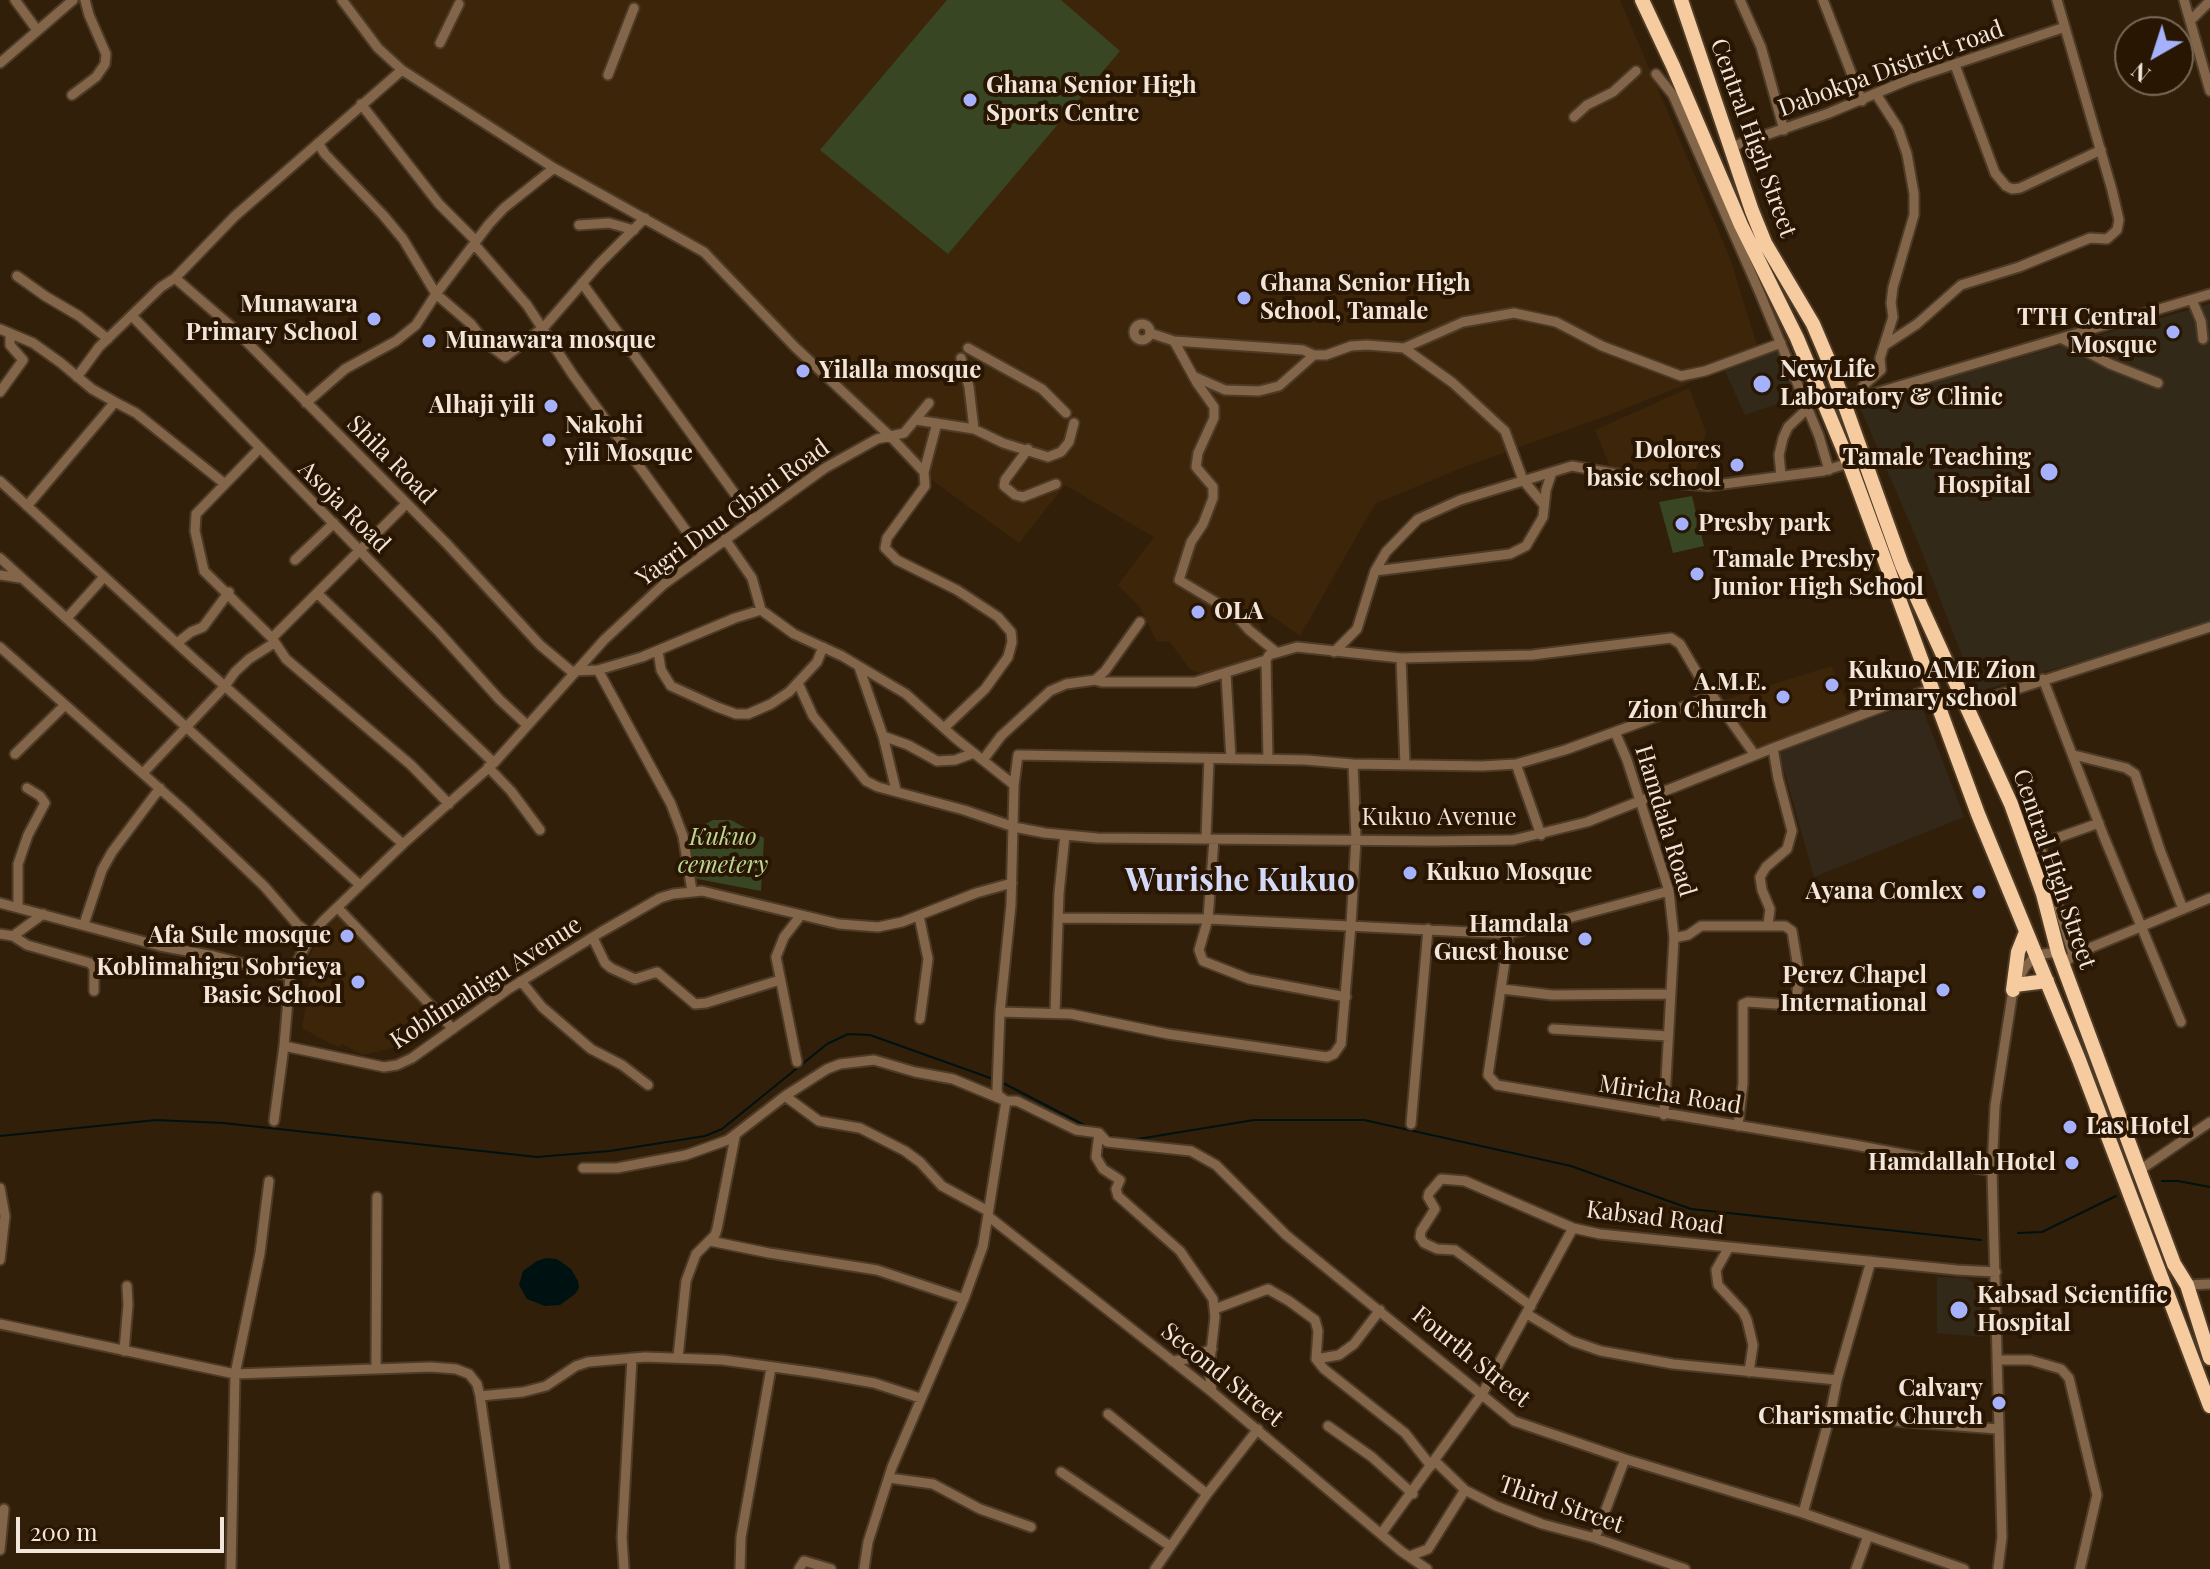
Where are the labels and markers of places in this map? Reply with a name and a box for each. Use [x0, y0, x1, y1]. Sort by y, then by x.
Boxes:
place label: Ghana Senior High Sports Centre [986, 72, 1197, 128]
marker: Ghana Senior High Sports Centre [961, 91, 979, 109]
place label: Ghana Senior High School, Tamale [1260, 270, 1471, 326]
marker: Ghana Senior High School, Tamale [1235, 289, 1253, 307]
place label: Munawara Primary School [186, 291, 358, 347]
place label: TTH Central Mosque [2017, 304, 2157, 360]
marker: Munawara Primary School [365, 310, 383, 328]
marker: TTH Central Mosque [2164, 323, 2182, 341]
place label: Munawara mosque [445, 327, 656, 355]
marker: Munawara mosque [420, 332, 438, 350]
place label: New Life Laboratory & Clinic [1780, 356, 2003, 412]
place label: Yilalla mosque [819, 357, 981, 385]
marker: Yilalla mosque [794, 362, 812, 380]
marker: New Life Laboratory & Clinic [1751, 373, 1773, 395]
place label: Alhaji yili [429, 392, 535, 420]
marker: Alhaji yili [542, 397, 560, 415]
place label: Nakohi yili Mosque [565, 412, 693, 468]
marker: Nakohi yili Mosque [540, 431, 558, 449]
place label: Dolores basic school [1586, 437, 1721, 493]
place label: Tamale Teaching Hospital [1843, 444, 2031, 500]
marker: Dolores basic school [1728, 456, 1746, 474]
marker: Tamale Teaching Hospital [2038, 461, 2060, 483]
place label: Presby park [1698, 510, 1831, 538]
marker: Presby park [1673, 515, 1691, 533]
place label: Tamale Presby Junior High School [1713, 546, 1924, 602]
marker: Tamale Presby Junior High School [1688, 565, 1706, 583]
place label: OLA [1214, 598, 1264, 626]
marker: OLA [1189, 603, 1207, 621]
place label: Kukuo AME Zion Primary school [1848, 657, 2036, 713]
place label: A.M.E. Zion Church [1628, 669, 1767, 725]
marker: Kukuo AME Zion Primary school [1823, 676, 1841, 694]
marker: A.M.E. Zion Church [1774, 688, 1792, 706]
place label: Kukuo Mosque [1426, 859, 1592, 887]
marker: Kukuo Mosque [1401, 864, 1419, 882]
place label: Ayana Comlex [1806, 878, 1963, 906]
marker: Ayana Comlex [1970, 883, 1988, 901]
place label: Hamdala Guest house [1434, 911, 1569, 967]
place label: Afa Sule mosque [148, 922, 331, 950]
marker: Afa Sule mosque [338, 927, 356, 945]
marker: Hamdala Guest house [1576, 930, 1594, 948]
place label: Koblimahigu Sobrieya Basic School [96, 954, 342, 1010]
place label: Perez Chapel International [1780, 962, 1927, 1018]
marker: Koblimahigu Sobrieya Basic School [349, 973, 367, 991]
marker: Perez Chapel International [1934, 981, 1952, 999]
place label: Las Hotel [2086, 1113, 2190, 1141]
marker: Las Hotel [2061, 1118, 2079, 1136]
place label: Hamdallah Hotel [1868, 1149, 2056, 1177]
marker: Hamdallah Hotel [2063, 1154, 2081, 1172]
place label: Kabsad Scientific Hospital [1977, 1282, 2168, 1338]
marker: Kabsad Scientific Hospital [1948, 1299, 1970, 1321]
place label: Calvary Charismatic Church [1758, 1375, 1983, 1431]
marker: Calvary Charismatic Church [1990, 1394, 2008, 1412]

